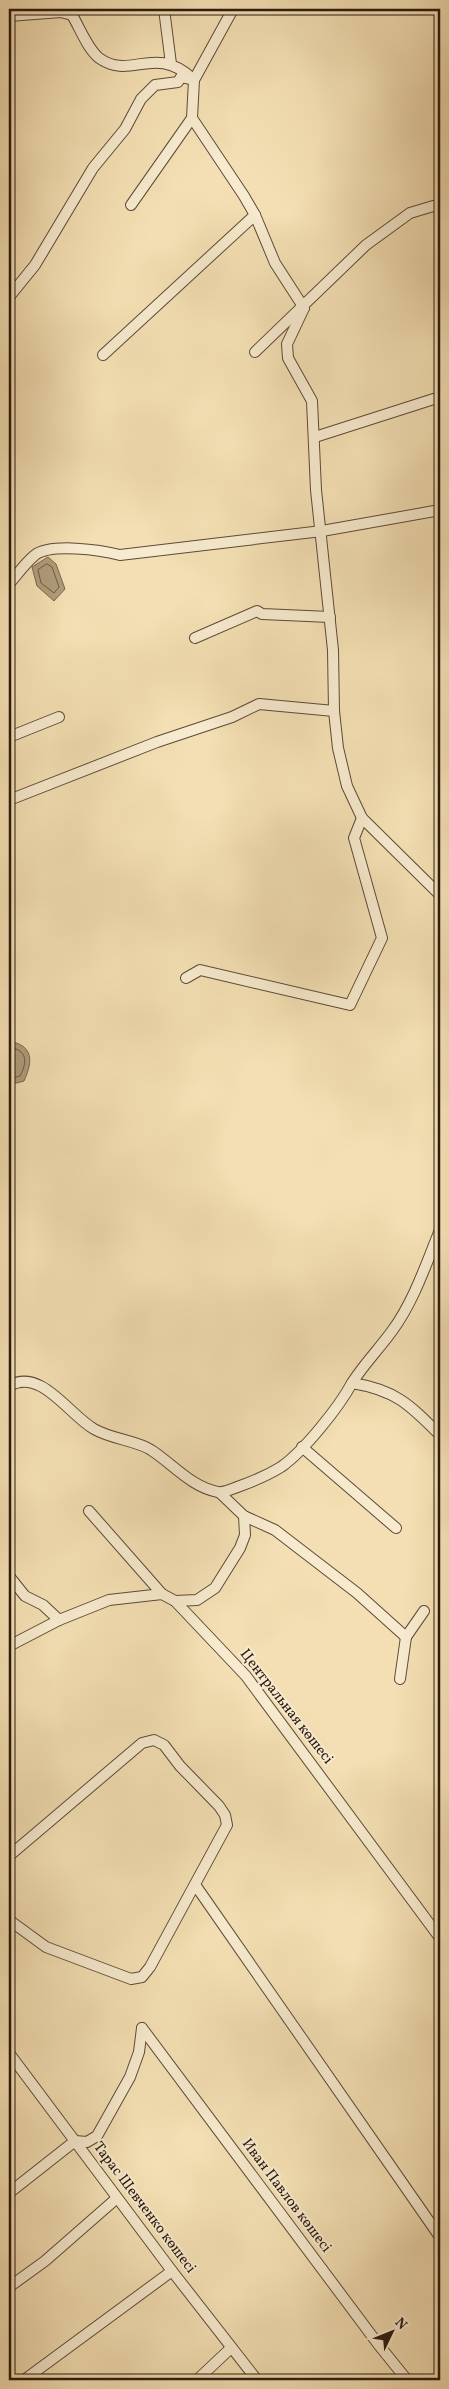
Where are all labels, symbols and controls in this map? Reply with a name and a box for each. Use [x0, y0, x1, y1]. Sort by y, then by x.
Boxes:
street label: Центральная көшесі [234, 1645, 338, 1769]
street label: Иван Павлов көшесі [236, 2135, 336, 2257]
street label: Тарас Шевченко көшесі [88, 2138, 200, 2278]
north arrow [366, 2306, 416, 2356]
text: N [390, 2314, 411, 2334]

